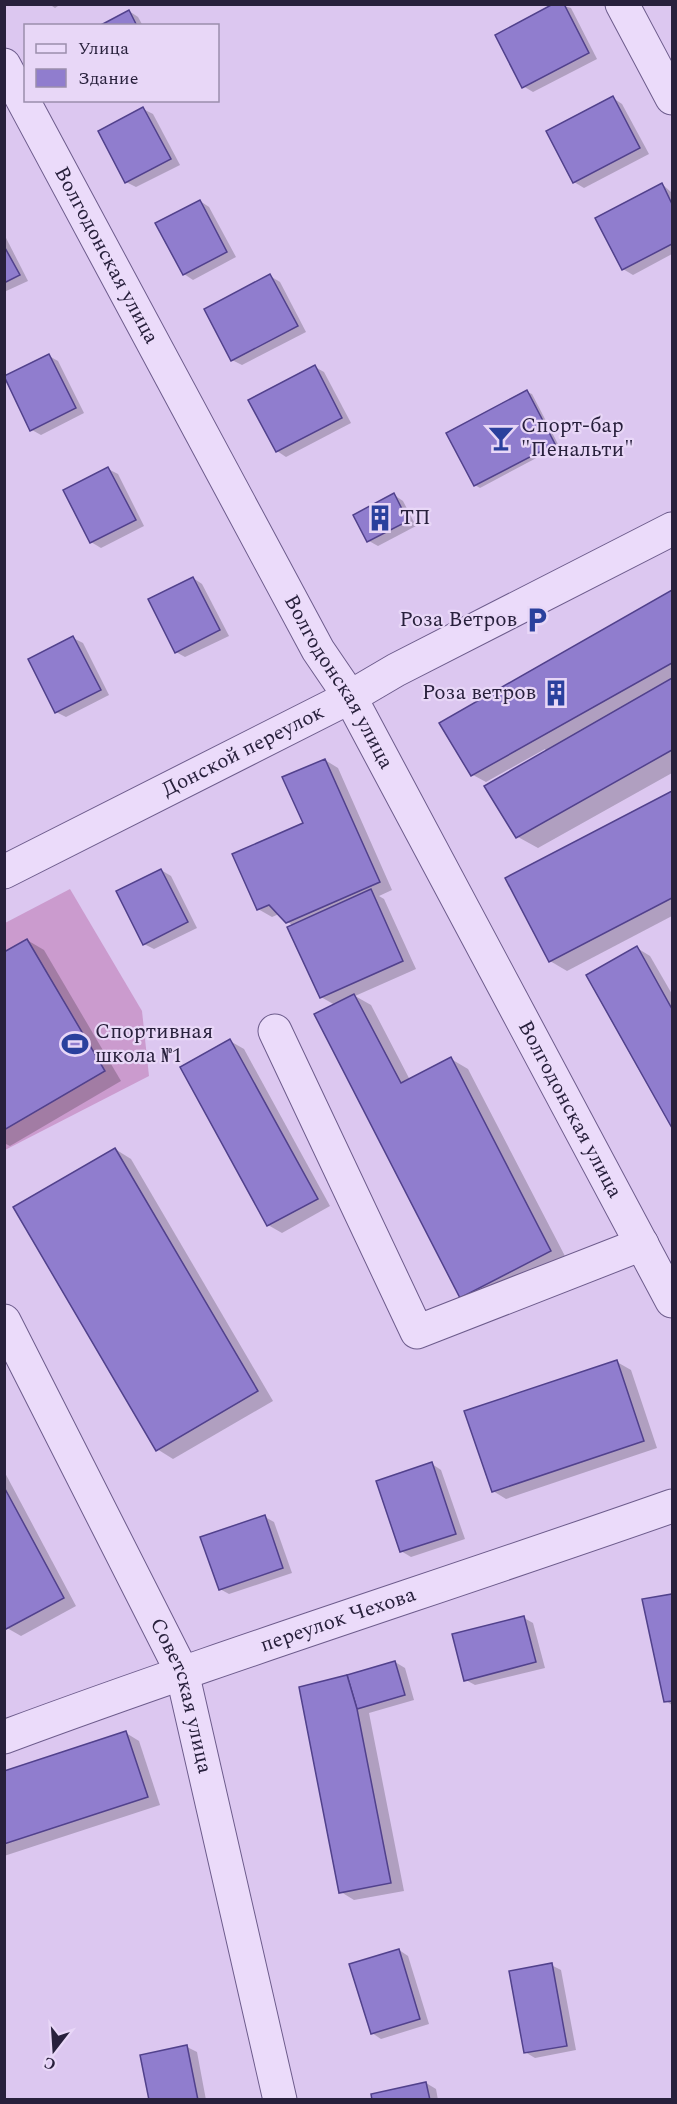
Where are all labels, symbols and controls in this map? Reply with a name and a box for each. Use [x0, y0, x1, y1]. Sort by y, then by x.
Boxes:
legend [24, 24, 219, 102]
text: Улица [78, 35, 129, 62]
text: Здание [78, 65, 138, 92]
street label: Волгодонская улица [45, 161, 167, 351]
place label: Спорт-бар "Пенальти" [521, 410, 634, 466]
bar icon: Спорт-бар "Пенальти" [486, 423, 516, 453]
place label: ТП [400, 502, 431, 534]
building icon: ТП [365, 503, 395, 533]
street label: Волгодонская улица [275, 589, 402, 776]
place label: Роза Ветров [399, 604, 517, 636]
parking icon: Роза Ветров [522, 605, 552, 635]
place label: Роза ветров [422, 677, 536, 709]
building icon: Роза ветров [541, 678, 571, 708]
street label: Донской переулок [156, 696, 330, 806]
street label: Волгодонская улица [509, 1015, 631, 1205]
place label: Спортивная школа №1 [95, 1016, 213, 1072]
sports icon: Спортивная школа №1 [60, 1029, 90, 1059]
street label: переулок Чехова [256, 1578, 421, 1661]
street label: Советская улица [141, 1612, 221, 1777]
north arrow [24, 2020, 84, 2080]
text: С [41, 2050, 59, 2077]

